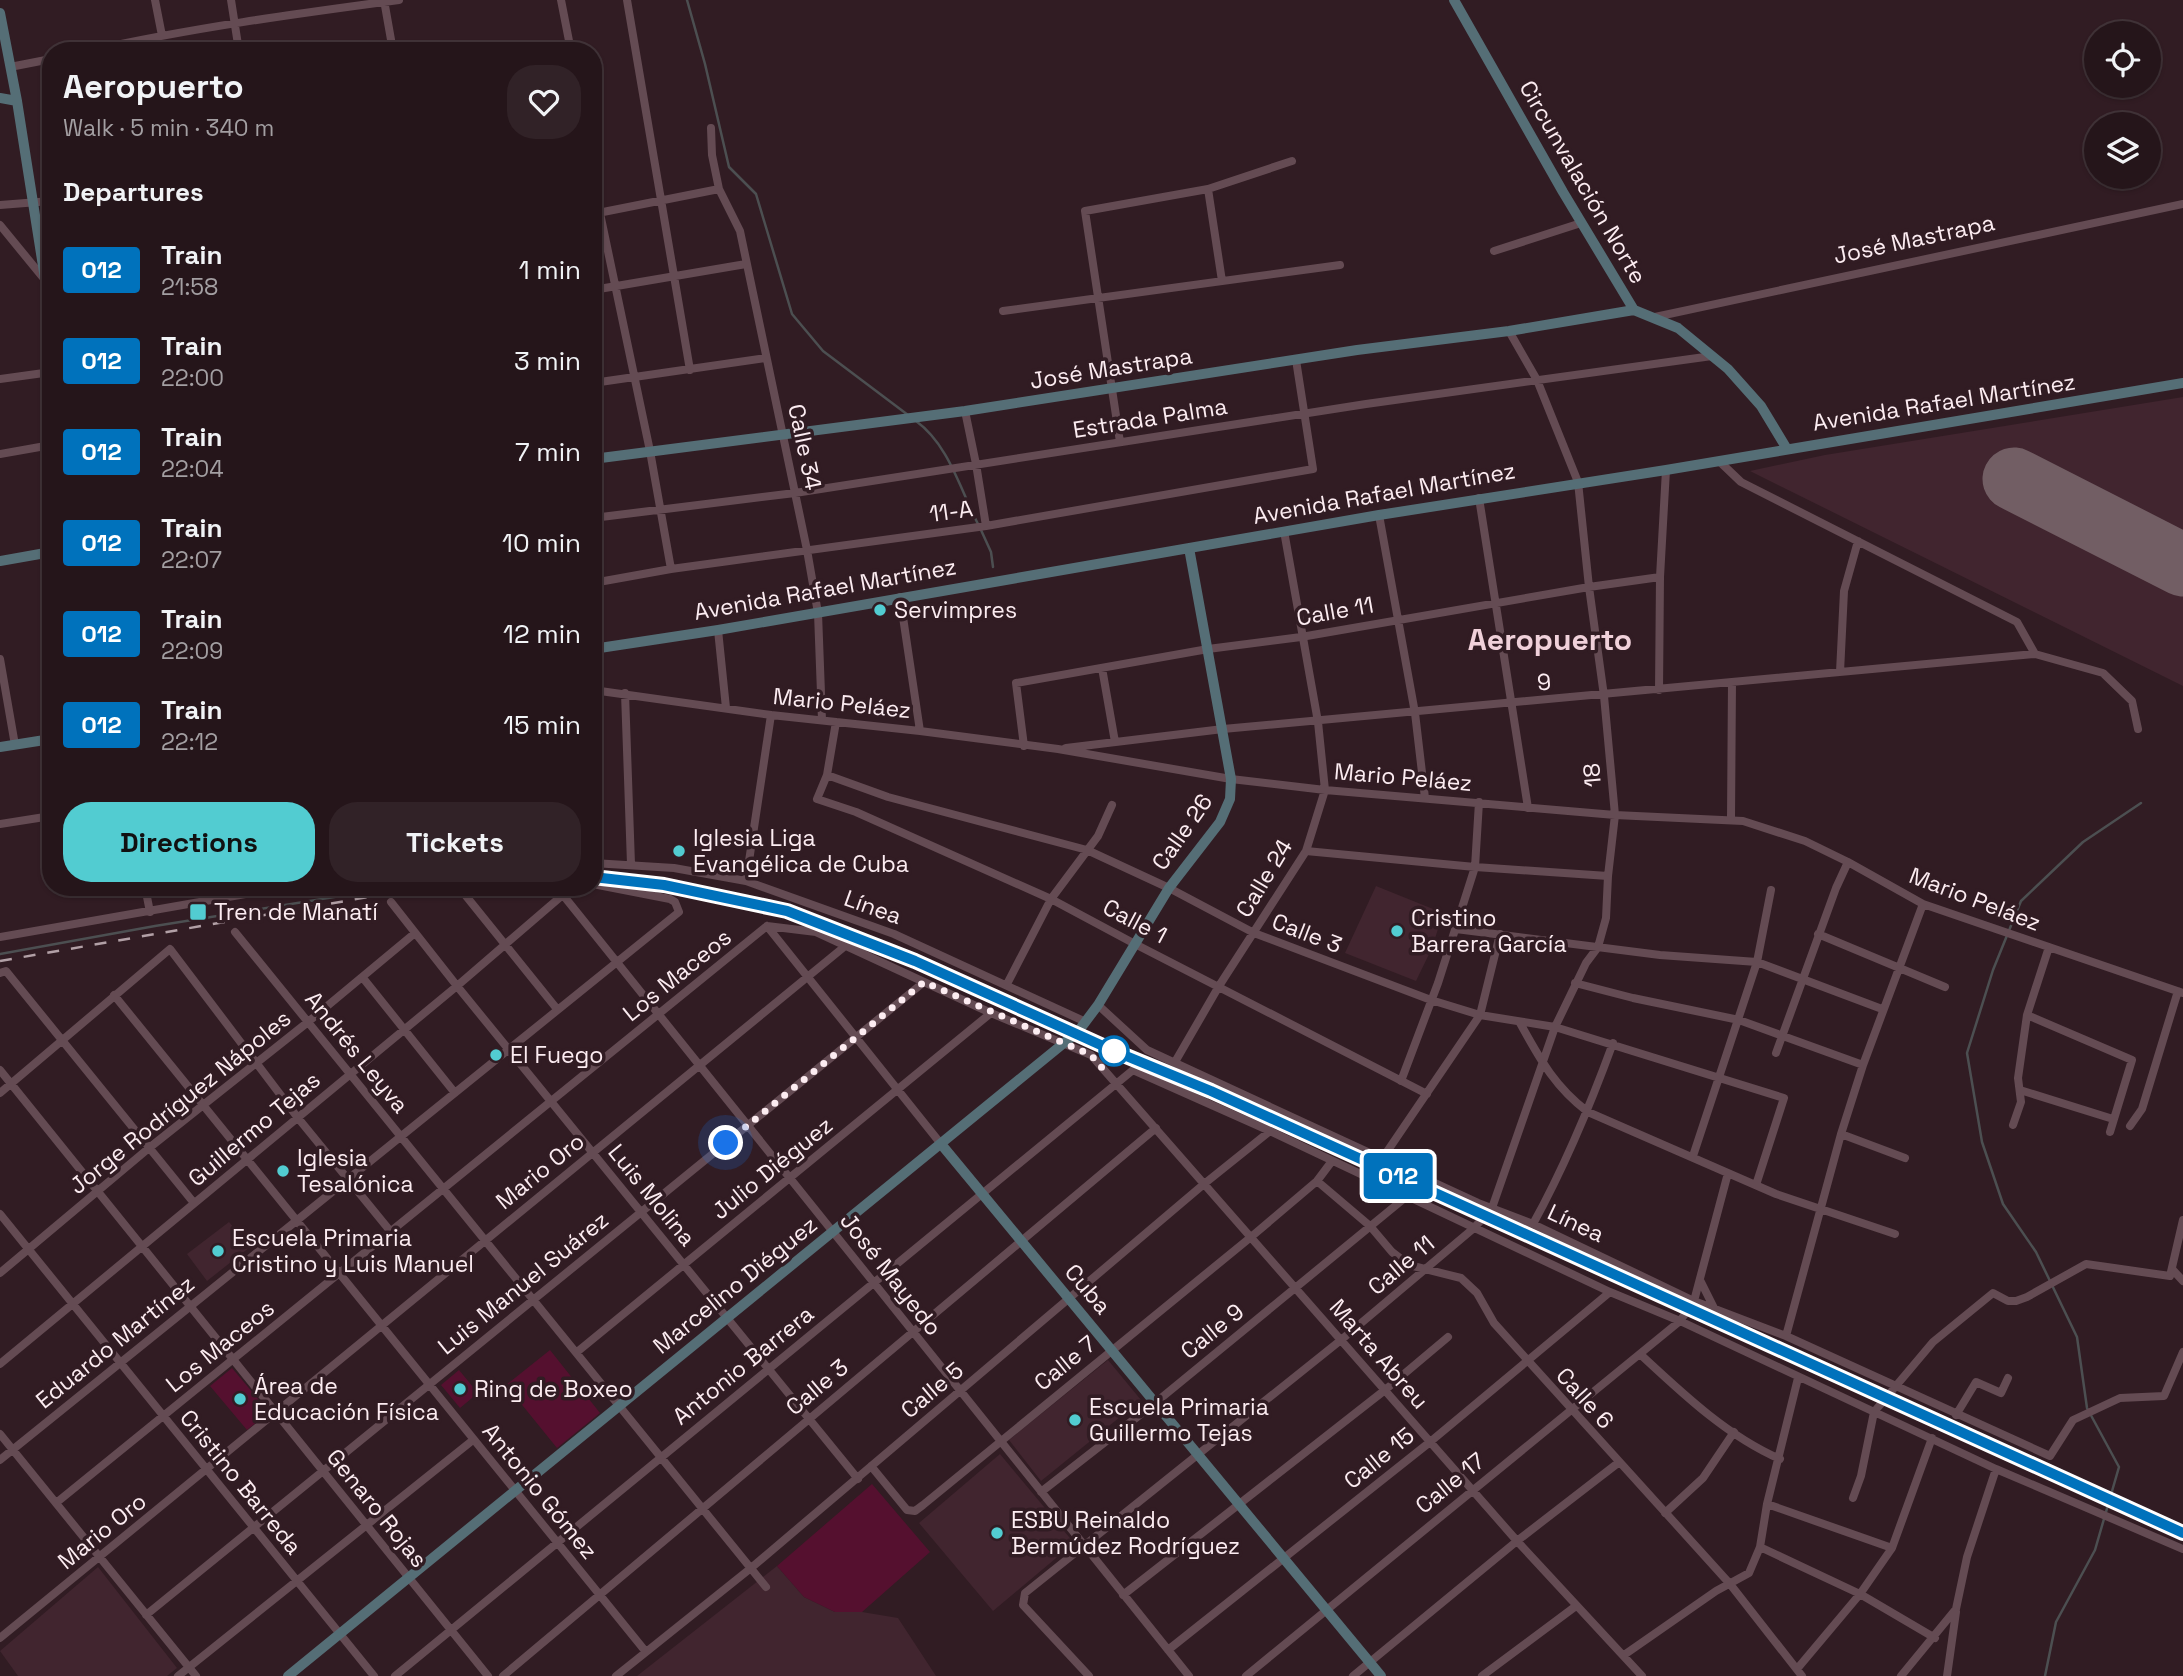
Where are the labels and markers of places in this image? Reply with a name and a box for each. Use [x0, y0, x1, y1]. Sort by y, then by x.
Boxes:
place label: Servimpres [894, 595, 1017, 625]
marker: Servimpres [872, 602, 888, 618]
place label: Iglesia Liga Evangélica de Cuba [693, 823, 909, 879]
marker: Iglesia Liga Evangélica de Cuba [671, 843, 687, 859]
place label: Tren de Manatí [214, 897, 378, 927]
marker: Tren de Manatí [188, 902, 208, 922]
place label: Cristino Barrera García [1411, 903, 1567, 959]
marker: Cristino Barrera García [1389, 923, 1405, 939]
unlabelled marker [1099, 1036, 1129, 1066]
place label: El Fuego [510, 1040, 604, 1070]
marker: El Fuego [488, 1047, 504, 1063]
place label: Iglesia Tesalónica [297, 1143, 414, 1199]
marker: Iglesia Tesalónica [275, 1163, 291, 1179]
place label: Escuela Primaria Cristino y Luis Manuel [232, 1223, 474, 1279]
marker: Escuela Primaria Cristino y Luis Manuel [210, 1243, 226, 1259]
place label: Área de Educación Física [254, 1371, 439, 1427]
place label: Ring de Boxeo [474, 1374, 633, 1404]
marker: Ring de Boxeo [452, 1381, 468, 1397]
marker: Área de Educación Física [232, 1391, 248, 1407]
place label: Escuela Primaria Guillermo Tejas [1089, 1392, 1269, 1448]
marker: Escuela Primaria Guillermo Tejas [1067, 1412, 1083, 1428]
place label: ESBU Reinaldo Bermúdez Rodríguez [1011, 1505, 1240, 1561]
marker: ESBU Reinaldo Bermúdez Rodríguez [989, 1525, 1005, 1541]

